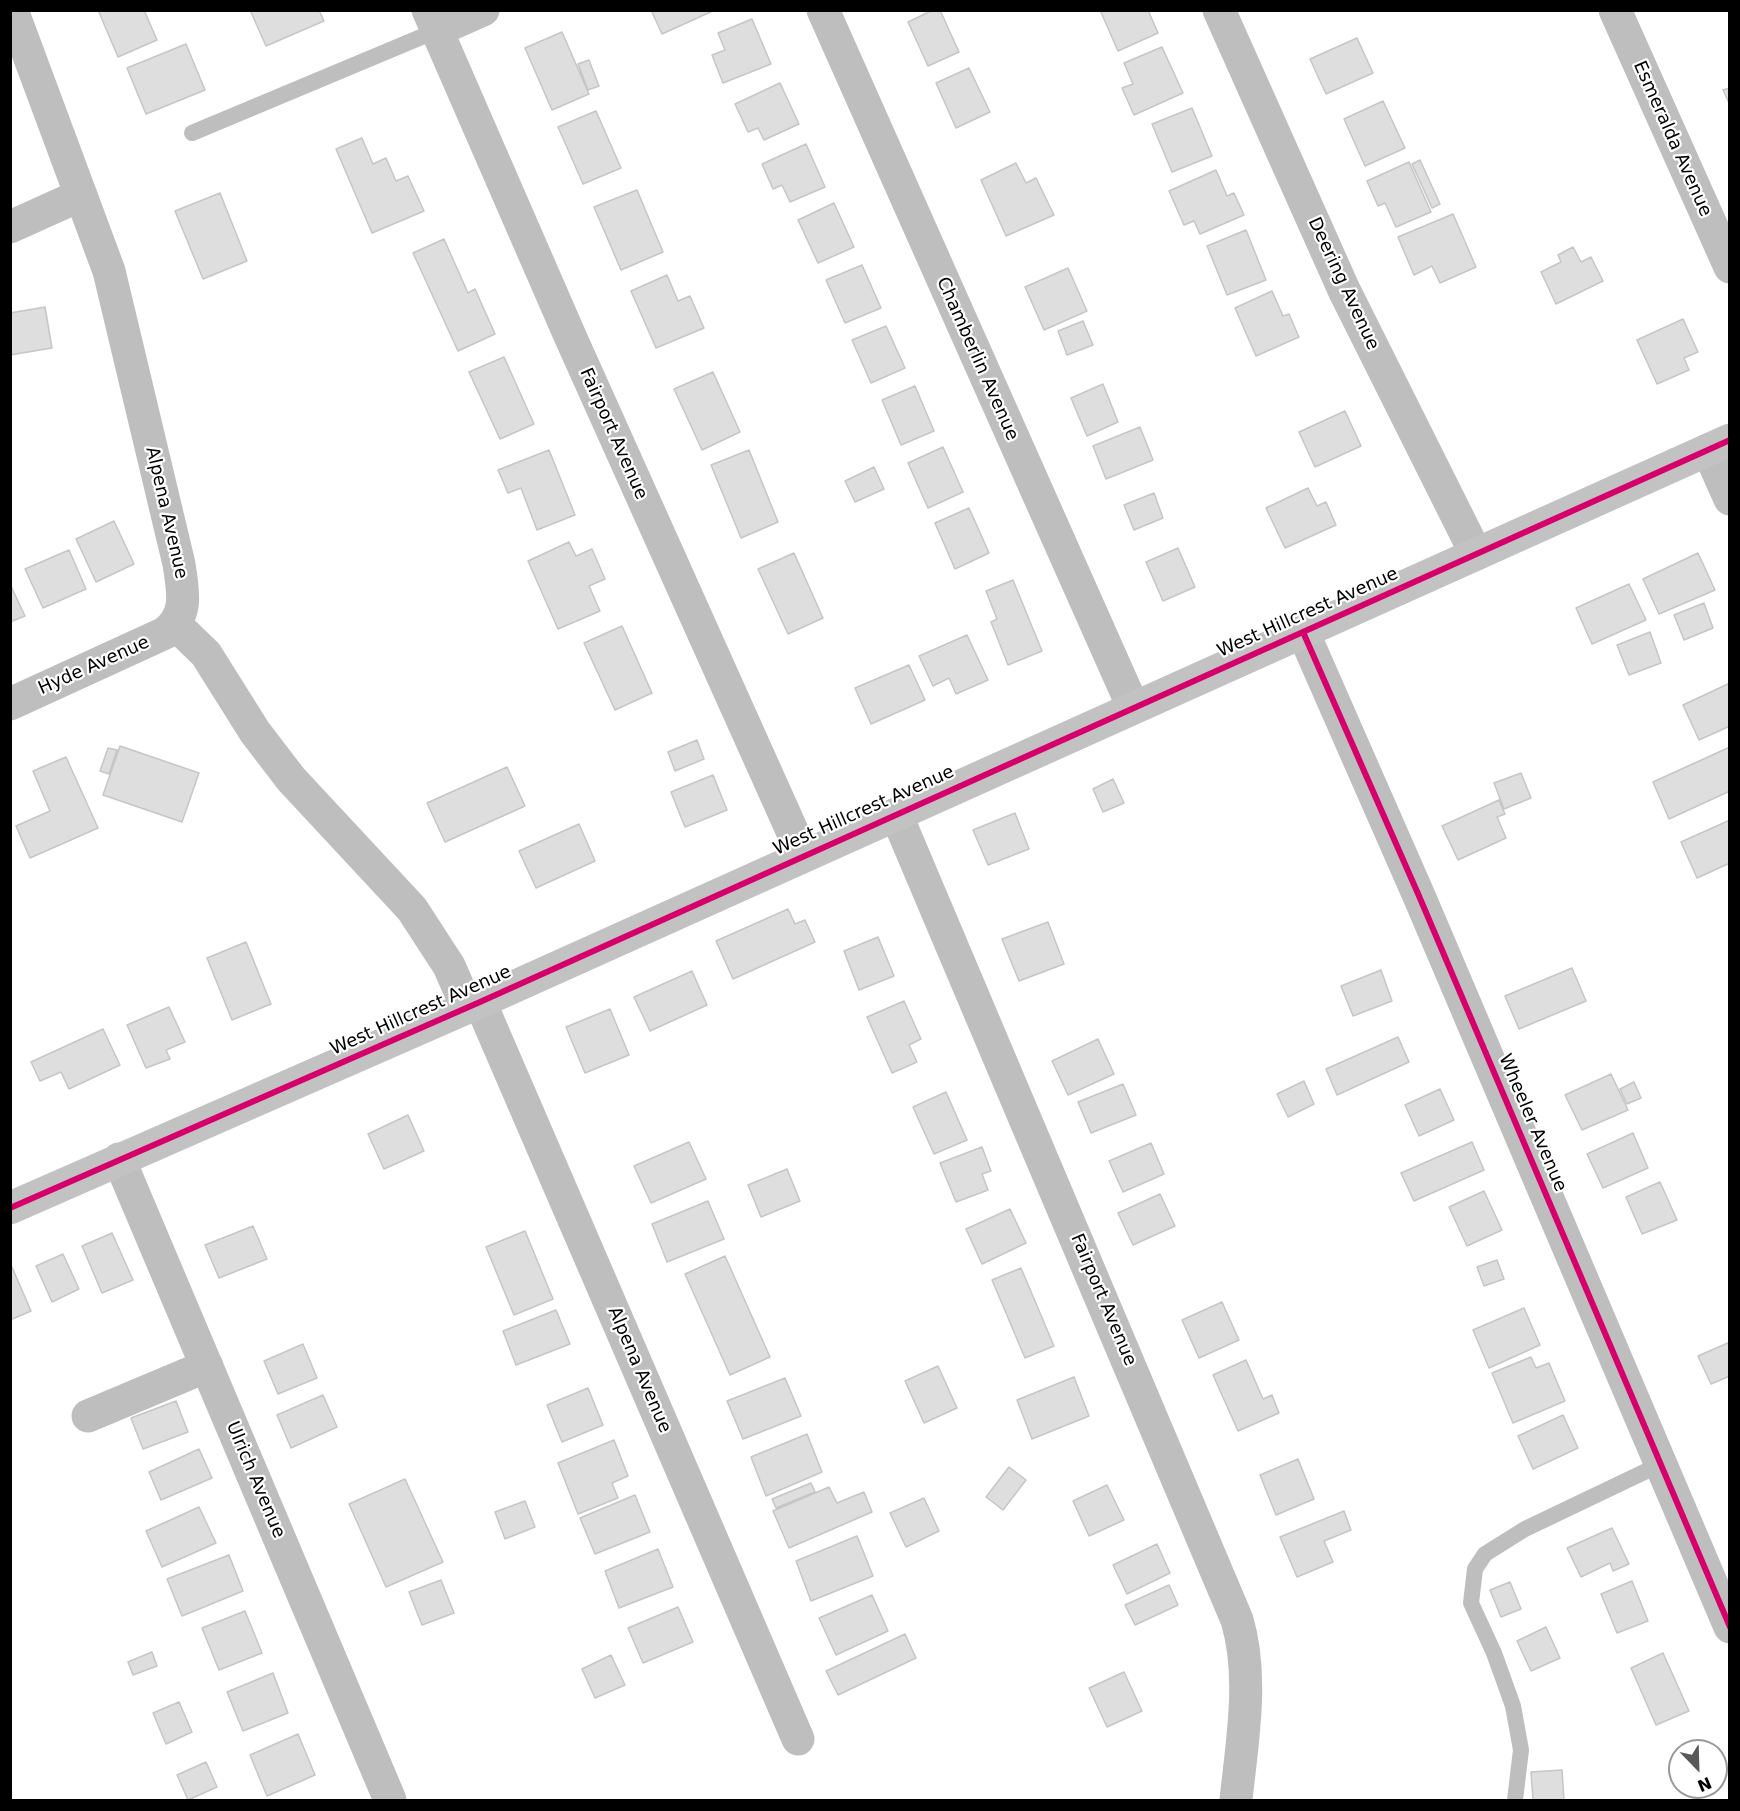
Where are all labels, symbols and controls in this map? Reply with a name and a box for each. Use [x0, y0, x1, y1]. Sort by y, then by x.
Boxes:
street label: Esmeralda Avenue [1628, 58, 1716, 220]
street label: Deering Avenue [1303, 214, 1383, 354]
street label: Chamberlin Avenue [931, 274, 1023, 444]
street label: Fairport Avenue [574, 365, 652, 503]
street label: Alpena Avenue [140, 445, 192, 581]
street label: West Hillcrest Avenue [1214, 563, 1402, 663]
street label: Hyde Avenue [35, 632, 153, 700]
street label: West Hillcrest Avenue [770, 761, 958, 861]
street label: West Hillcrest Avenue [327, 961, 515, 1061]
street label: Wheeler Avenue [1493, 1051, 1571, 1195]
street label: Fairport Avenue [1065, 1231, 1141, 1369]
street label: Alpena Avenue [603, 1304, 675, 1436]
street label: Ulrich Avenue [221, 1418, 289, 1542]
north arrow [1668, 1739, 1728, 1799]
text: N [1695, 1773, 1714, 1796]

